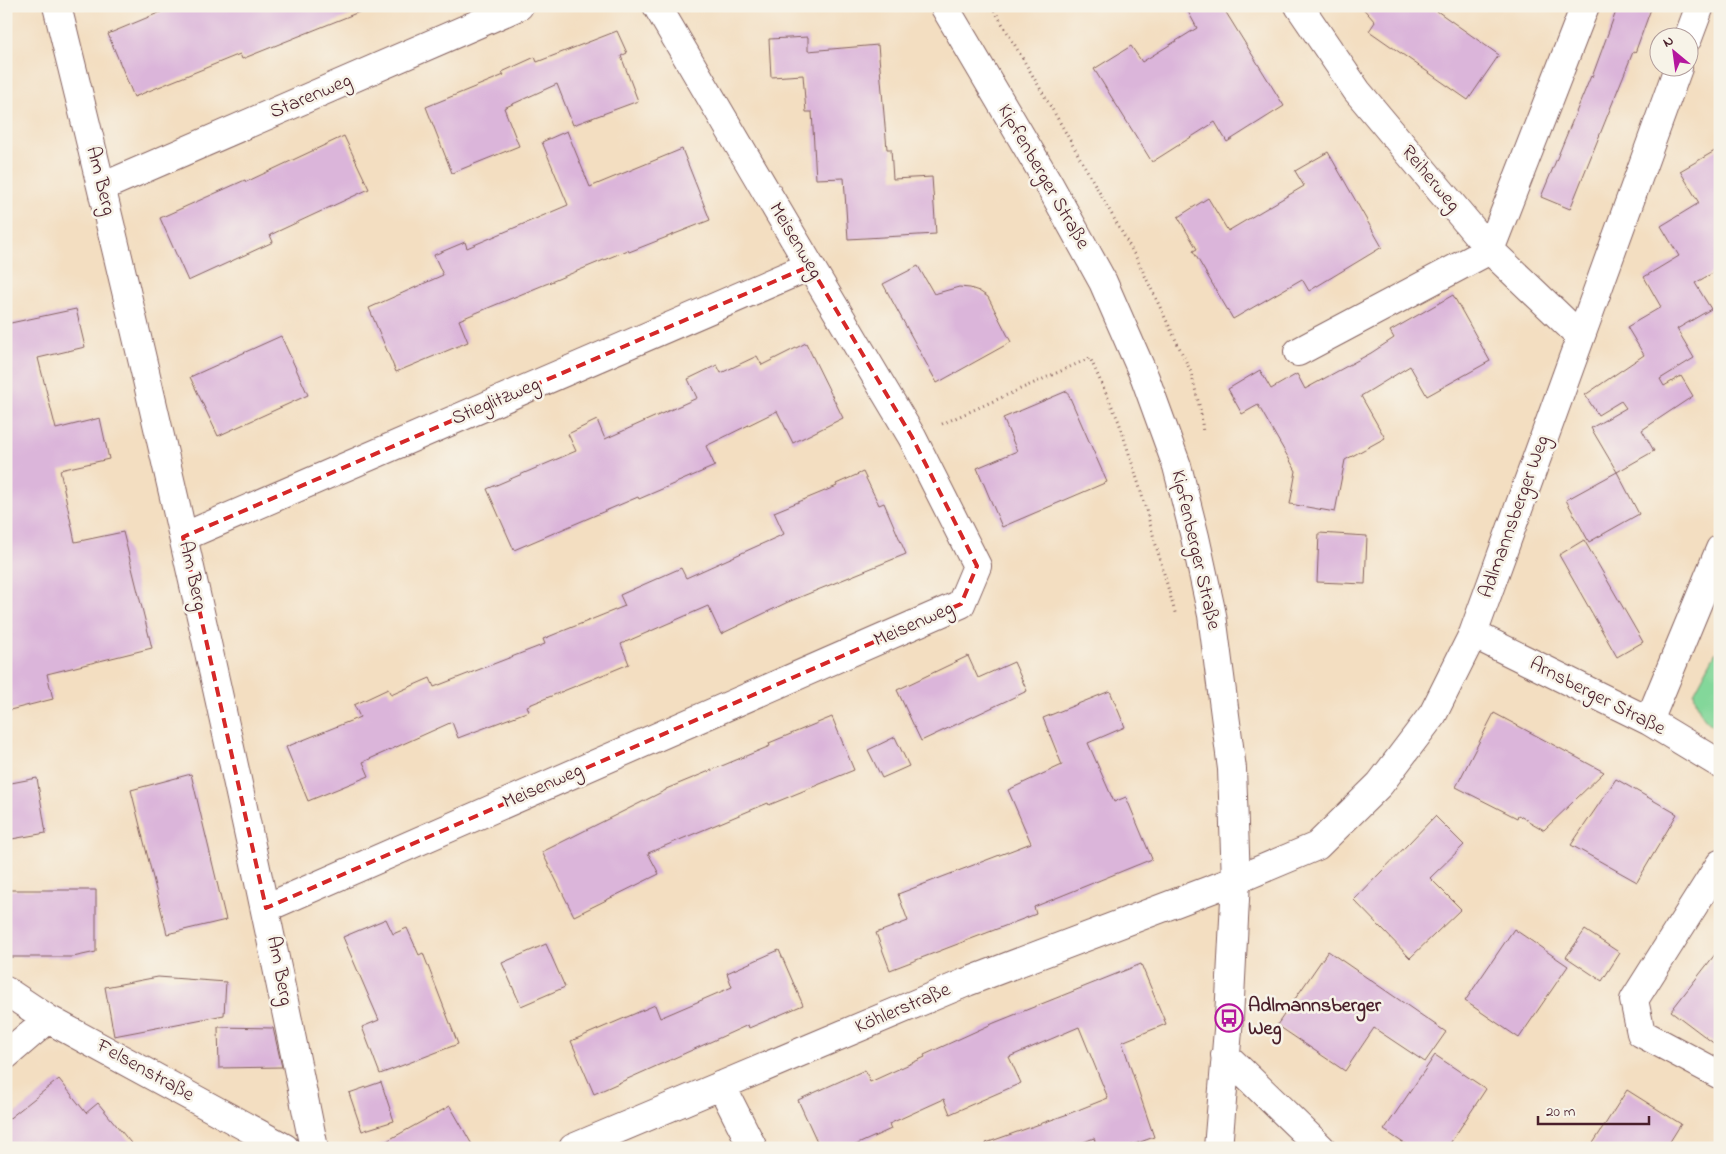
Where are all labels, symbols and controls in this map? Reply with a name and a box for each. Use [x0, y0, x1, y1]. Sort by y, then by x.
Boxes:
north arrow [1648, 28, 1698, 78]
text: N [1659, 30, 1678, 53]
street label: Starenweg [266, 67, 357, 128]
street label: Kipfenberger Straße [989, 99, 1096, 255]
street label: Reiherweg [1393, 139, 1467, 219]
street label: Am Berg [76, 143, 123, 219]
street label: Meisenweg [760, 197, 829, 285]
street label: Stieglitzweg [447, 370, 545, 435]
street label: Adlmannsberger Weg [1472, 431, 1559, 603]
street label: Kipfenberger Straße [1162, 467, 1227, 633]
street label: Am Berg [169, 538, 214, 614]
street label: Meisenweg [869, 595, 959, 656]
street label: Arnsberger Straße [1523, 650, 1670, 745]
street label: Meisenweg [498, 757, 588, 818]
street label: Am Berg [257, 934, 300, 1009]
street label: Köhlerstraße [851, 976, 955, 1042]
place label: Adlmannsberger Weg [1248, 992, 1382, 1045]
bus stop icon: Adlmannsberger Weg [1214, 1003, 1244, 1033]
street label: Felsenstraße [90, 1032, 199, 1110]
scale bar [1538, 1094, 1650, 1126]
text: 20 m [1546, 1101, 1576, 1123]

